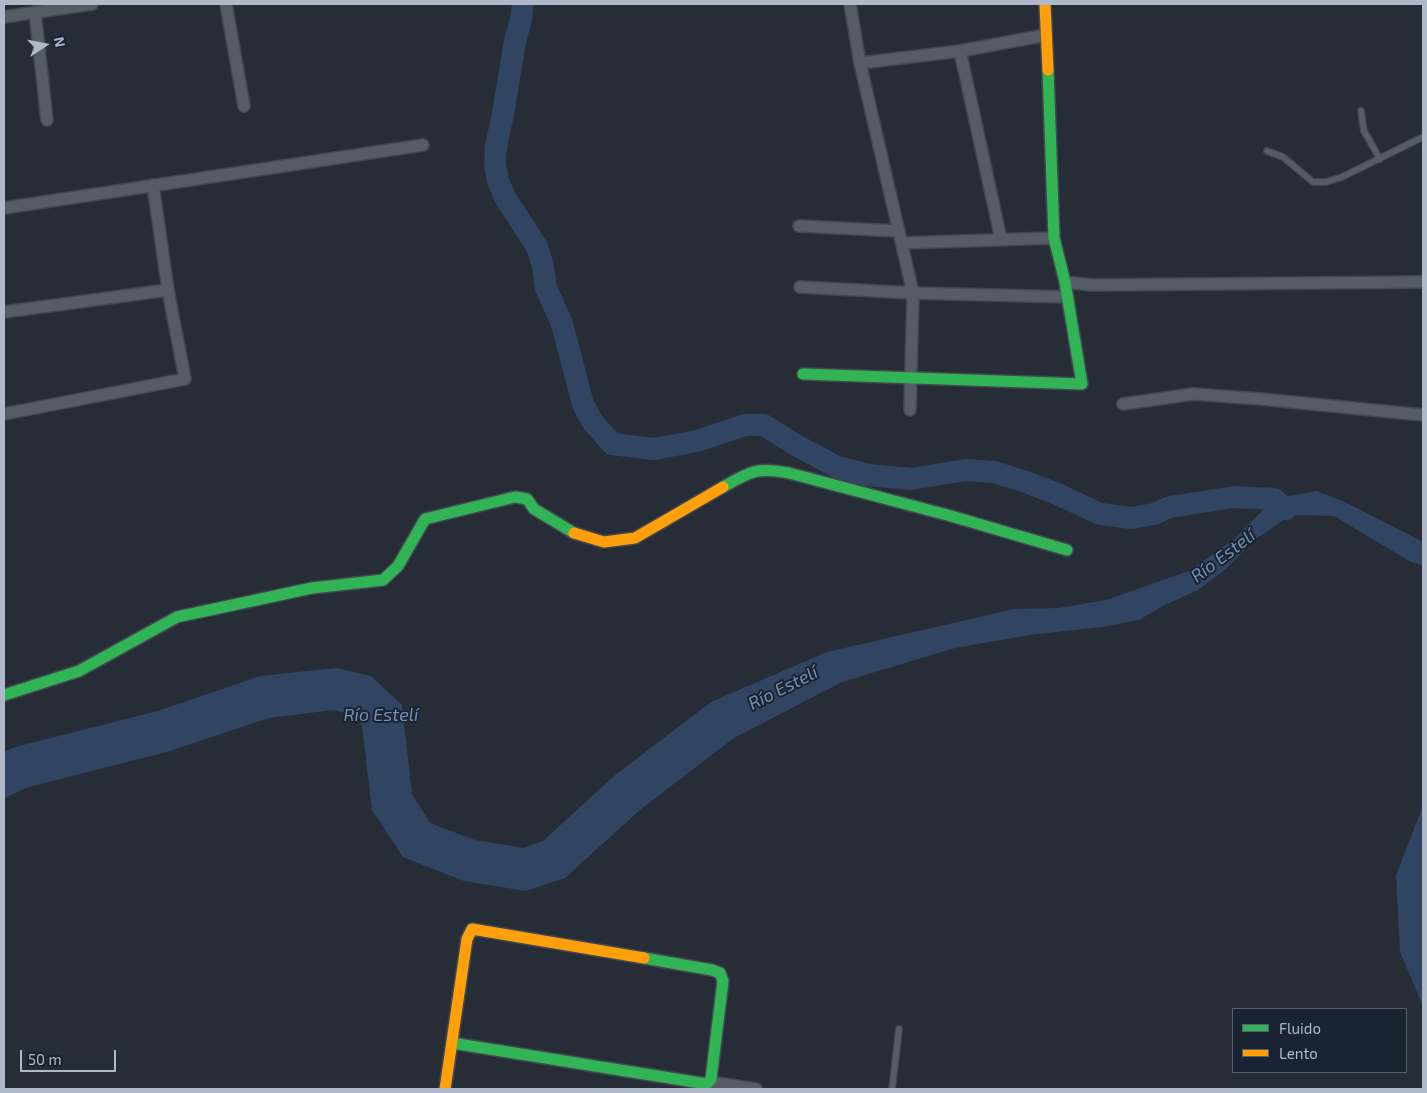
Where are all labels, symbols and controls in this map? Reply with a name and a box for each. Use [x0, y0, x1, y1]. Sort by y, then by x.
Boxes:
north arrow [20, 20, 70, 70]
text: N [51, 35, 70, 49]
water label: Río Estelí [1187, 525, 1259, 587]
water label: Río Estelí [745, 661, 821, 715]
water label: Río Estelí [343, 704, 419, 726]
legend [1232, 1008, 1407, 1073]
text: Fluido [1279, 1019, 1321, 1037]
scale bar [22, 1040, 119, 1072]
text: Lento [1279, 1044, 1318, 1062]
text: 50 m [28, 1050, 62, 1068]

